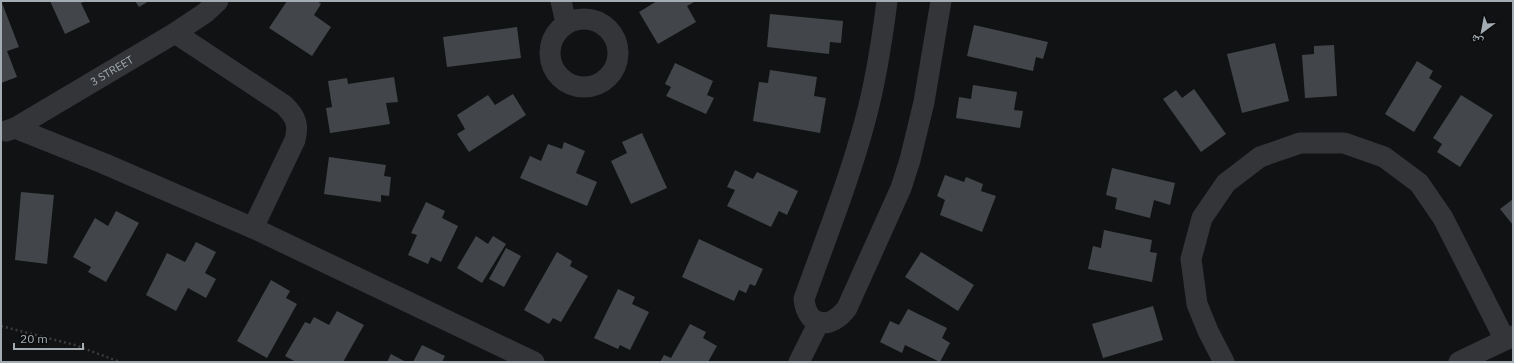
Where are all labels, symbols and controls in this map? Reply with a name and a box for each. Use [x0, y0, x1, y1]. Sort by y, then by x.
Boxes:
north arrow [1462, 12, 1502, 52]
text: ش [1468, 30, 1486, 50]
street label: 3 STREET [88, 52, 137, 89]
scale bar [14, 325, 83, 351]
text: 20 m [20, 331, 48, 346]

